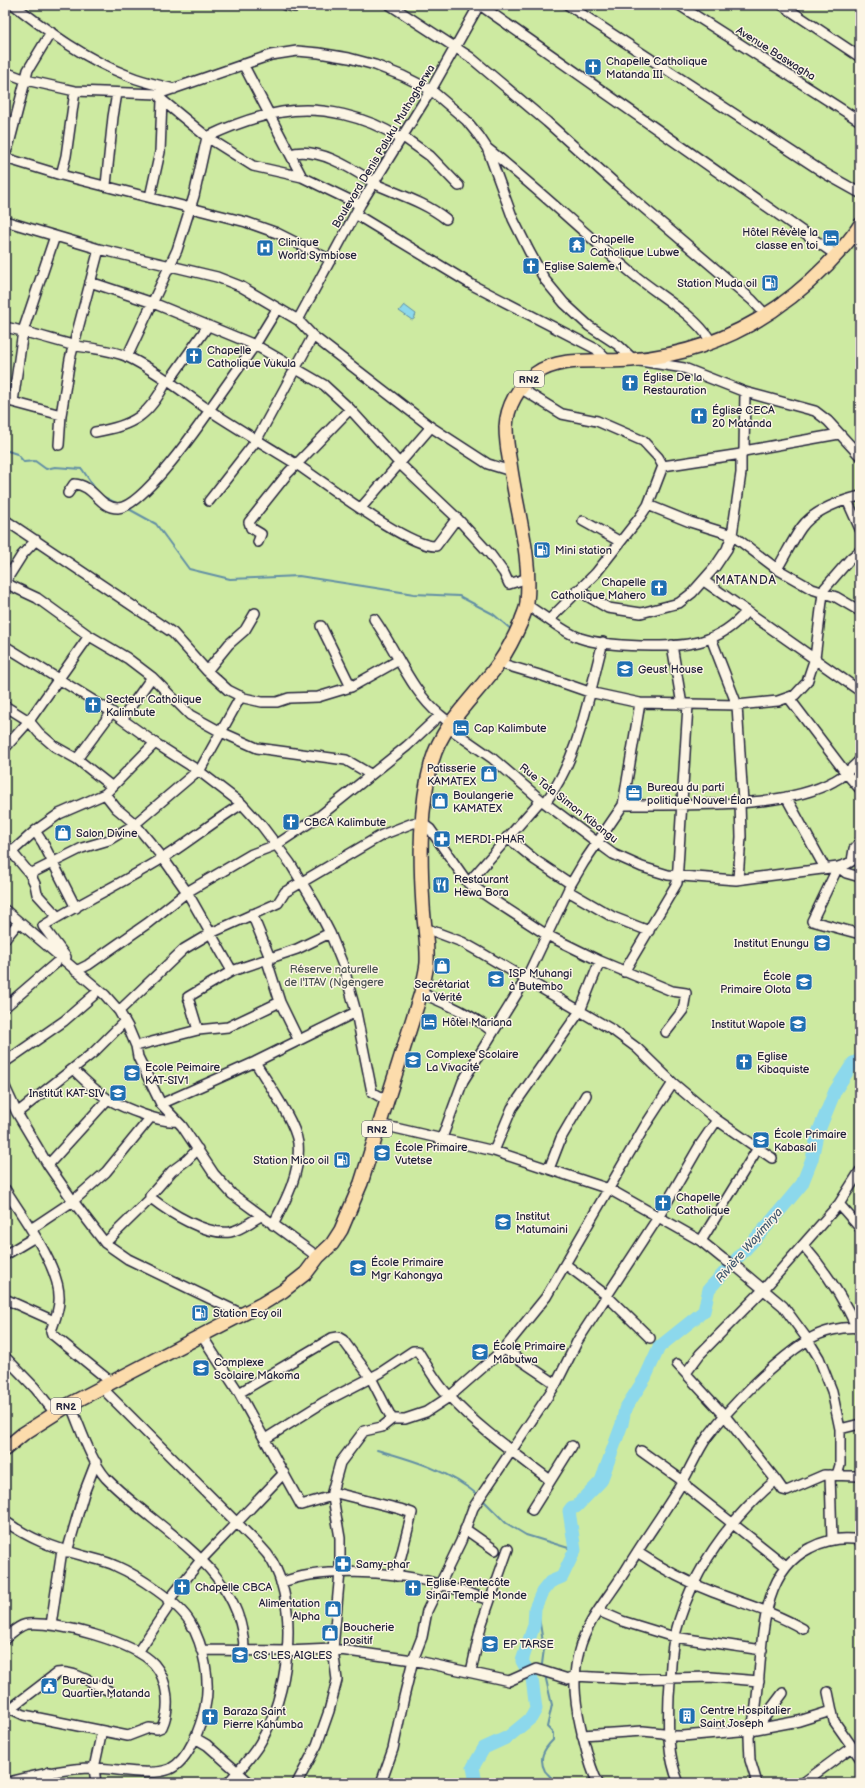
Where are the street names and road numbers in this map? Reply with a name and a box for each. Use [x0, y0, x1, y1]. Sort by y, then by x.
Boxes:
street label: Avenue Baswagha [734, 24, 818, 83]
street label: Boulevard Denis Paluku Muthogherwa [329, 62, 437, 230]
road number: RN2 [514, 371, 544, 387]
street label: Rue Tata Simon Kibangu [517, 761, 621, 846]
road number: RN2 [362, 1121, 392, 1137]
road number: RN2 [51, 1398, 81, 1414]

